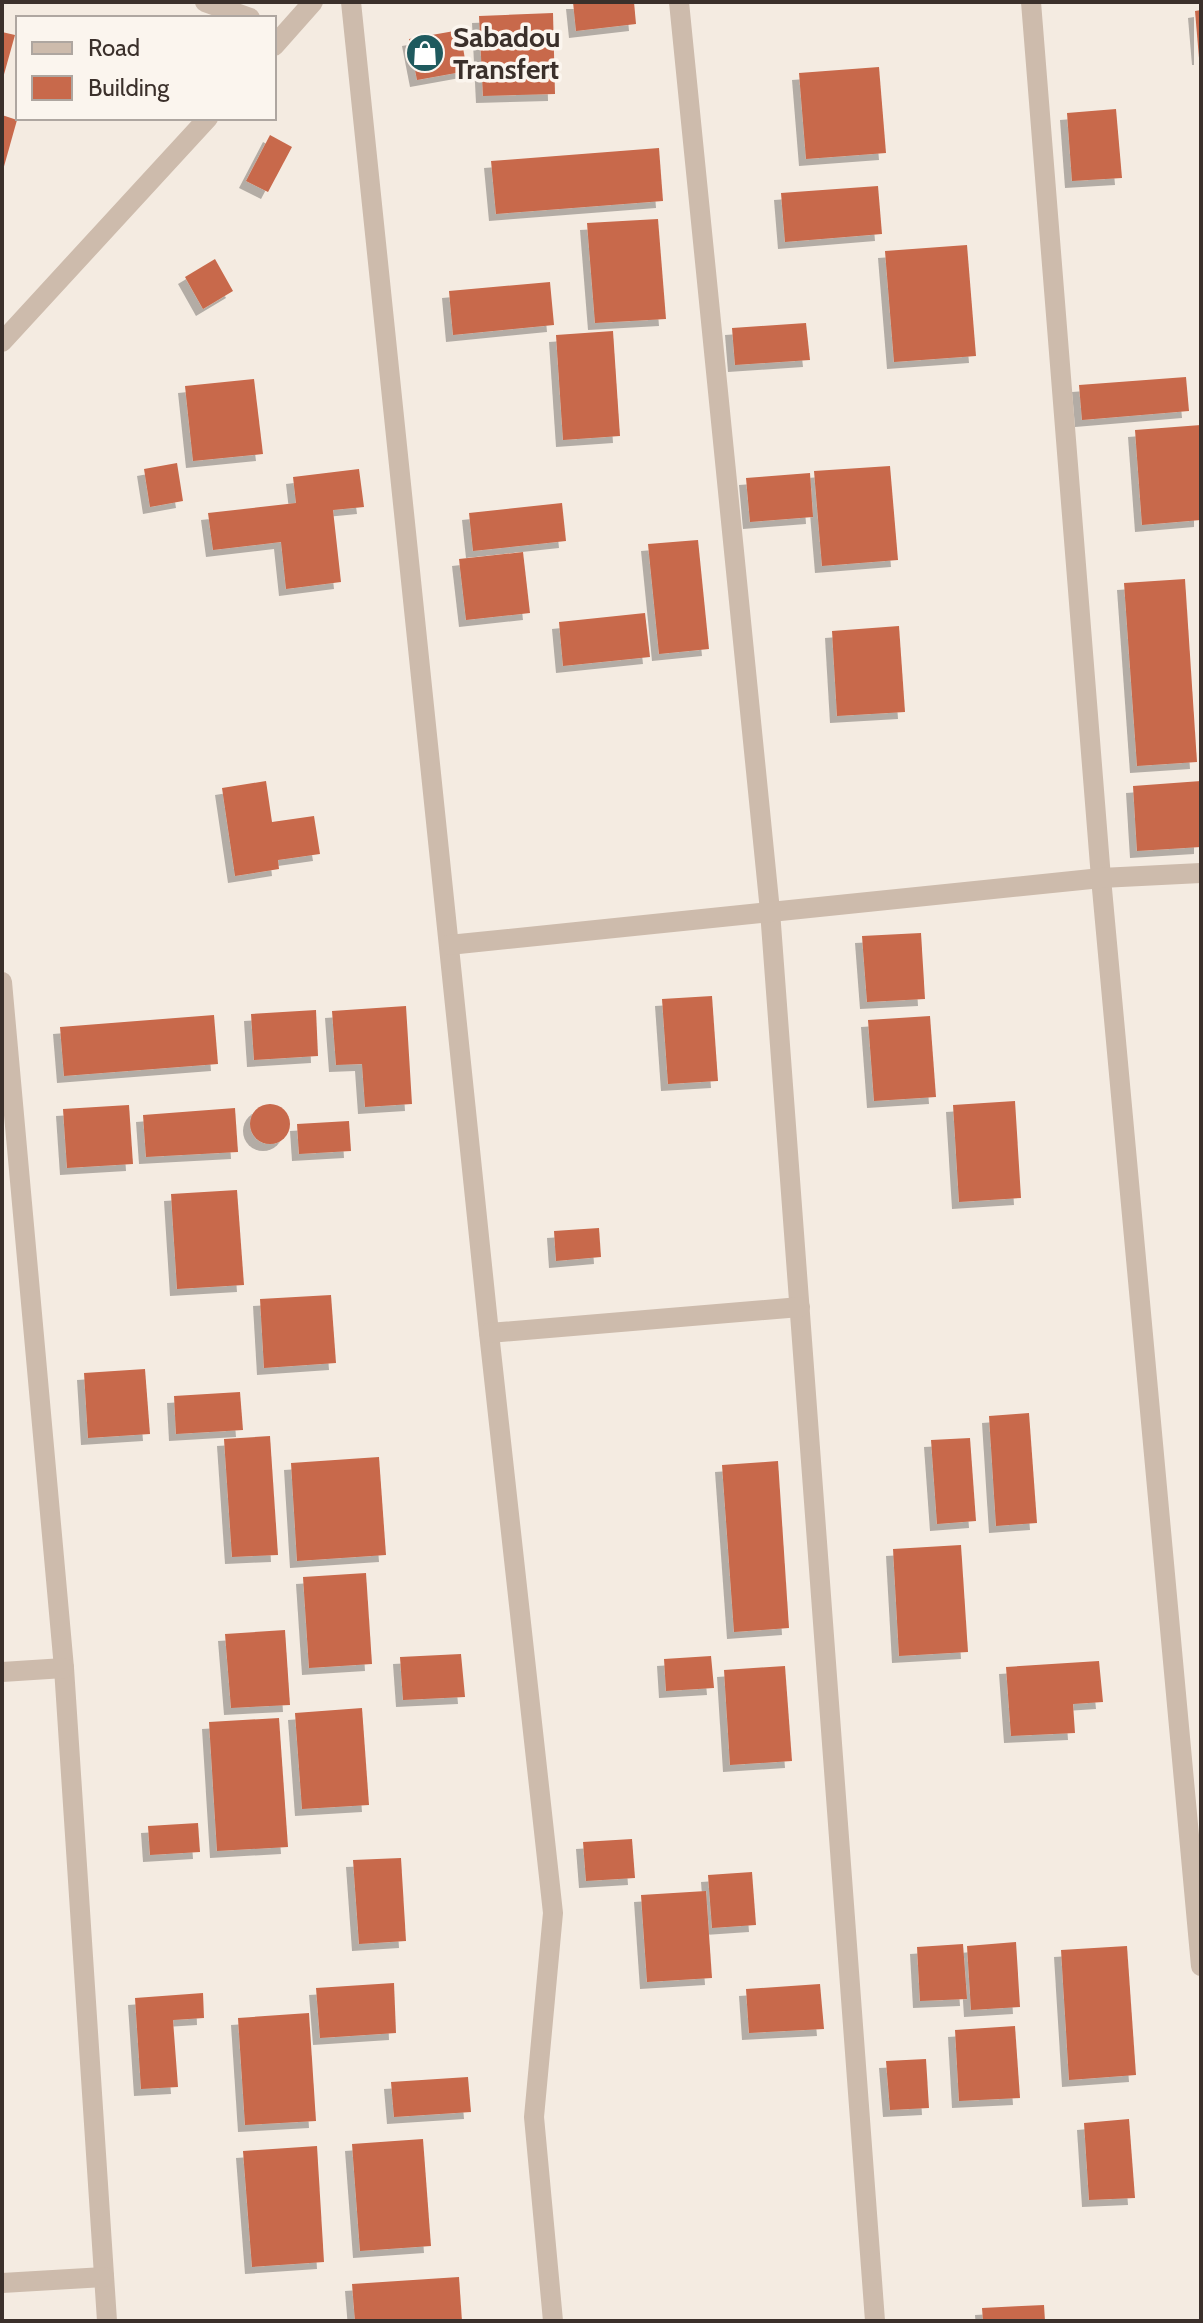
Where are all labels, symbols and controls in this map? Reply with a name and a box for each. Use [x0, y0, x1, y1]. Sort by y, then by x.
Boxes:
legend [16, 16, 276, 120]
place label: Sabadou Transfert [453, 20, 561, 86]
shop icon: Sabadou Transfert [404, 32, 446, 74]
text: Road [88, 33, 140, 62]
text: Building [88, 73, 170, 102]

